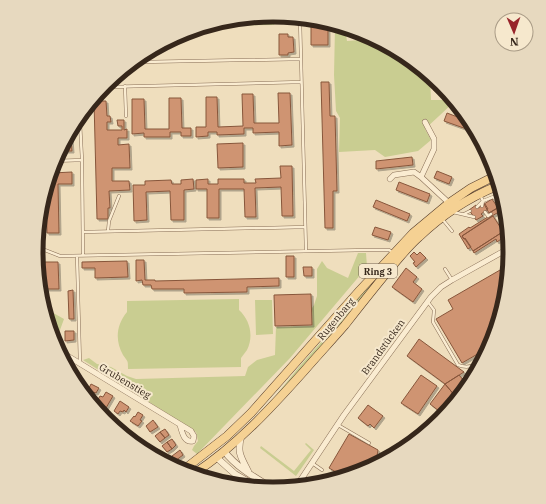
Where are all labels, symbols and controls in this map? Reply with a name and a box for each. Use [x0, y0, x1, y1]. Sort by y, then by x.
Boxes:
north arrow [494, 12, 534, 52]
text: N [509, 35, 519, 49]
road number: Ring 3 [359, 264, 397, 278]
street label: Rugenbarg [314, 295, 358, 343]
street label: Brandstücken [358, 316, 408, 378]
street label: Grubenstieg [97, 360, 154, 402]

